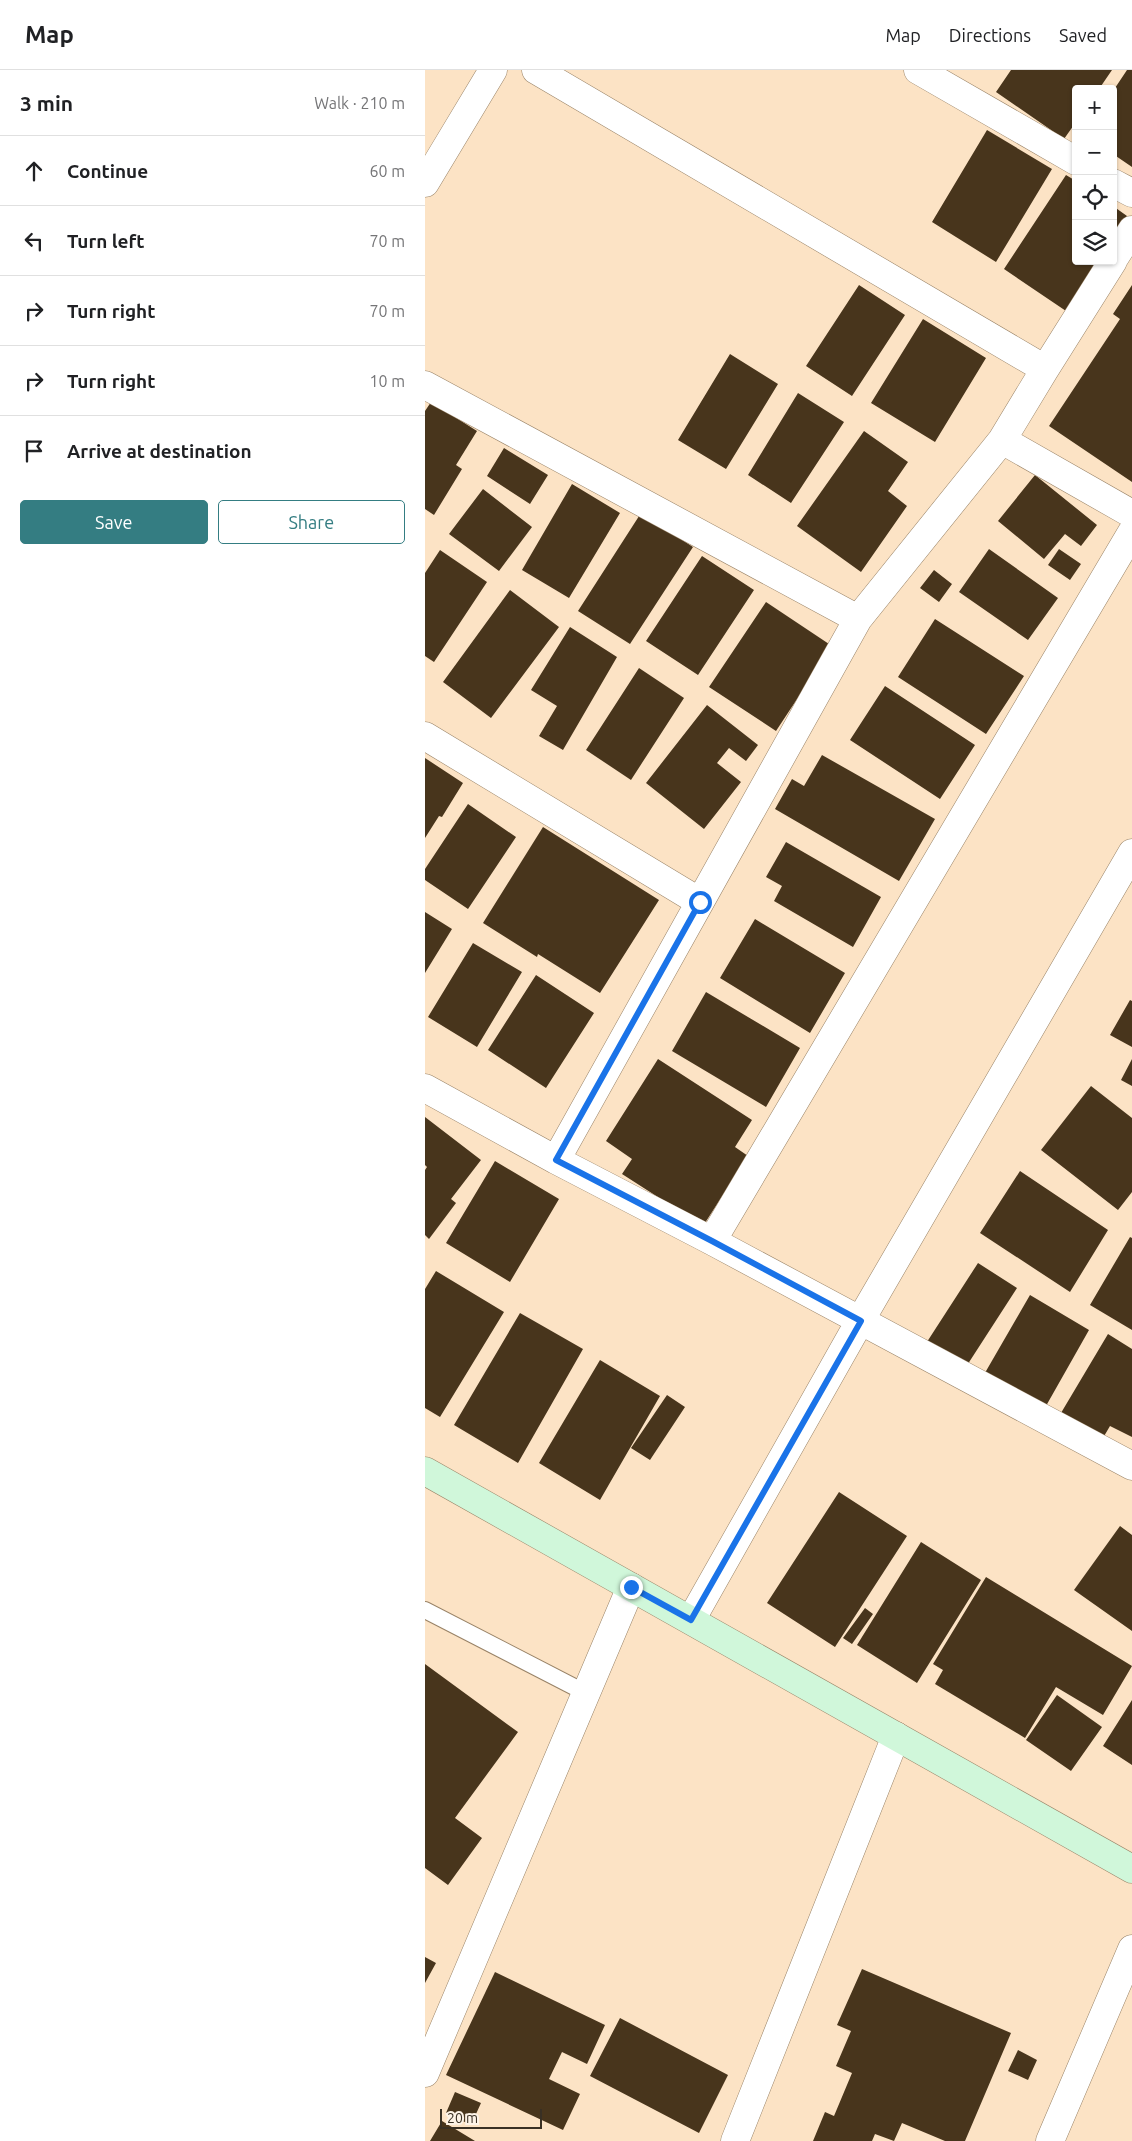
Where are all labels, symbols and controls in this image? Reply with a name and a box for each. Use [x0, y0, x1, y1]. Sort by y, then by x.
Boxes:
text: Map [25, 21, 74, 48]
text: Map [885, 25, 921, 45]
text: Directions [949, 25, 1031, 45]
text: Saved [1059, 25, 1107, 45]
map controls [1072, 85, 1117, 265]
button: + [1072, 85, 1117, 130]
text: 3 min [20, 91, 73, 115]
text: Walk · 210 m [314, 94, 405, 112]
button: − [1072, 130, 1117, 175]
icon: ahead [20, 157, 48, 185]
text: Continue [67, 160, 148, 182]
text: 60 m [369, 162, 405, 180]
button: locate [1072, 175, 1117, 220]
button: layers [1072, 220, 1117, 265]
icon: left [20, 227, 48, 255]
text: Turn left [67, 230, 145, 252]
text: 70 m [369, 232, 405, 250]
icon: right [20, 297, 48, 325]
text: Turn right [67, 300, 155, 322]
text: 70 m [369, 302, 405, 320]
icon: right [20, 367, 48, 395]
text: Turn right [67, 370, 155, 392]
text: 10 m [369, 372, 405, 390]
icon: arrive [20, 437, 48, 465]
text: Arrive at destination [67, 440, 252, 462]
button: Save [20, 500, 208, 544]
button: Share [218, 500, 405, 544]
route start [689, 891, 712, 914]
route end [620, 1576, 643, 1599]
scale bar [440, 2106, 543, 2129]
text: 20 m [447, 2110, 478, 2126]

